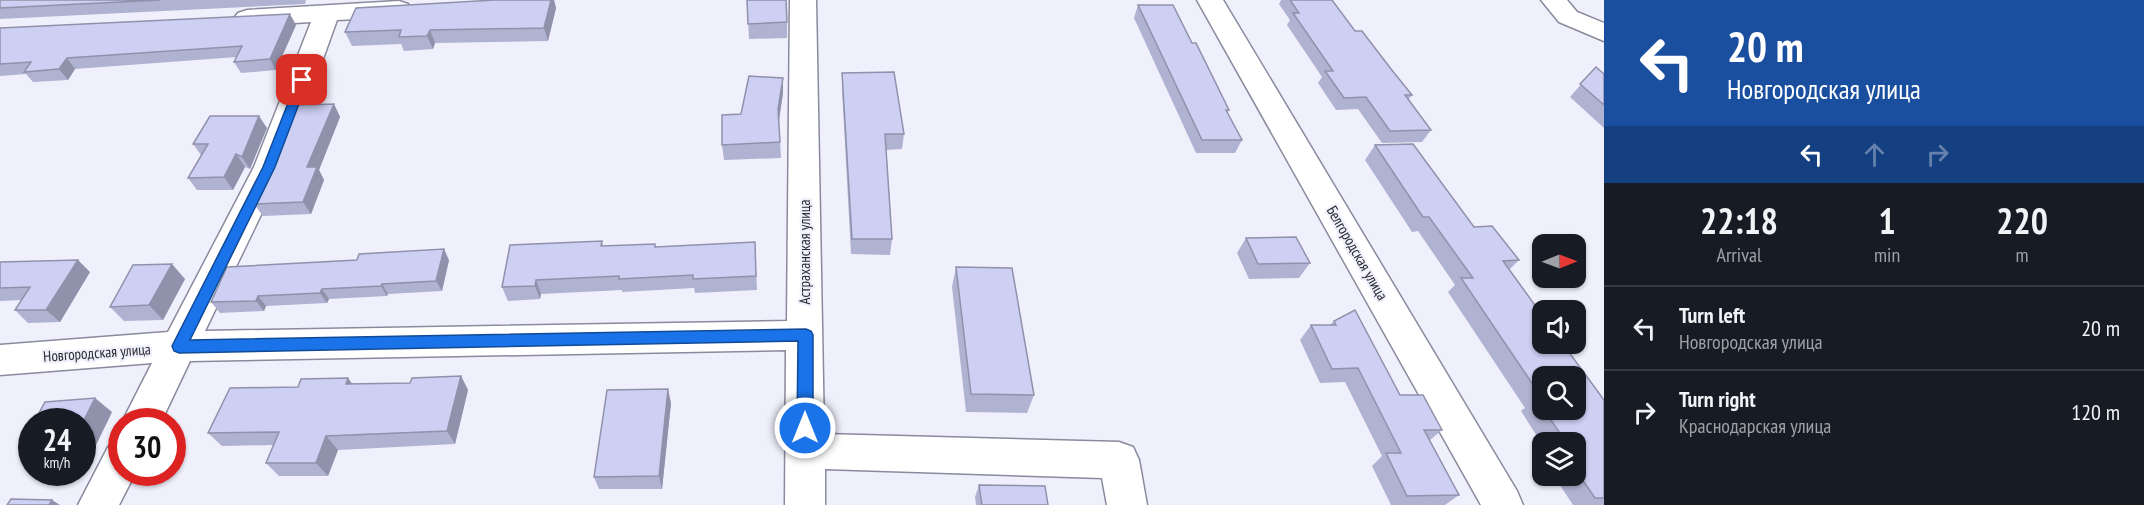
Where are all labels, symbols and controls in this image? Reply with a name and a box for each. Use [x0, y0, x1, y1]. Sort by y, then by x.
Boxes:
text: 20 m [1727, 19, 1804, 74]
icon: left [1628, 24, 1706, 102]
pin [276, 54, 327, 105]
icon: arrive [285, 63, 318, 96]
text: Новгородская улица [1727, 72, 1921, 106]
icon: left [1795, 138, 1828, 171]
icon: ahead [1858, 138, 1891, 171]
icon: right [1921, 138, 1954, 171]
text: 22:18 [1700, 197, 1778, 244]
text: 1 [1878, 197, 1896, 244]
text: 220 [1996, 197, 2048, 244]
street label: Астраханская улица [795, 200, 814, 304]
street label: Белгородская улица [1323, 202, 1392, 303]
north arrow [1532, 234, 1586, 288]
map controls [1532, 234, 1586, 486]
text: Arrival [1716, 242, 1762, 268]
text: min [1874, 242, 1900, 268]
text: m [2016, 242, 2029, 268]
button: sound [1532, 300, 1586, 354]
text: Turn left [1679, 301, 1745, 329]
icon: left [1628, 312, 1661, 345]
text: 20 m [2081, 314, 2120, 342]
text: Новгородская улица [1679, 329, 1823, 355]
street label: Новгородская улица [43, 339, 151, 366]
button: search [1532, 366, 1586, 420]
text: Turn right [1679, 385, 1756, 413]
position arrow [773, 396, 837, 460]
icon: right [1628, 396, 1661, 429]
text: 120 m [2071, 398, 2120, 426]
speed limit sign: 30 [108, 408, 186, 486]
text: Краснодарская улица [1679, 413, 1831, 439]
text: 24 [43, 420, 71, 459]
button: layers [1532, 432, 1586, 486]
text: km/h [44, 453, 70, 472]

